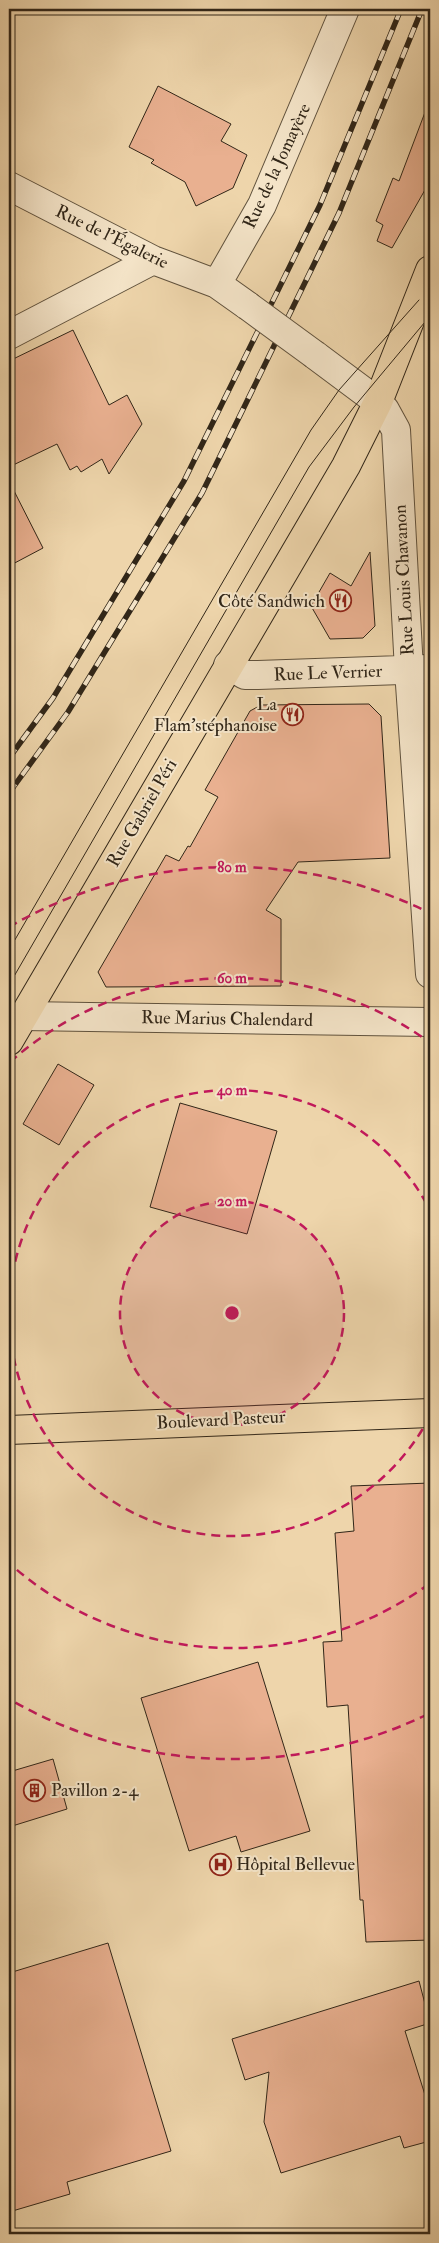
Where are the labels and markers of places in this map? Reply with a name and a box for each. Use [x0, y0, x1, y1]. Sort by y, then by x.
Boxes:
restaurant icon: Côté Sandwich [329, 589, 353, 613]
place label: Côté Sandwich [218, 590, 326, 613]
place label: La Flam'stéphanoise [154, 693, 278, 737]
restaurant icon: La Flam'stéphanoise [281, 702, 305, 726]
centre of rings [223, 1304, 241, 1322]
building icon: Pavillon 2-4 [23, 1778, 47, 1802]
place label: Pavillon 2-4 [51, 1779, 139, 1802]
hospital icon: Hôpital Bellevue [208, 1852, 232, 1876]
place label: Hôpital Bellevue [236, 1853, 356, 1876]

